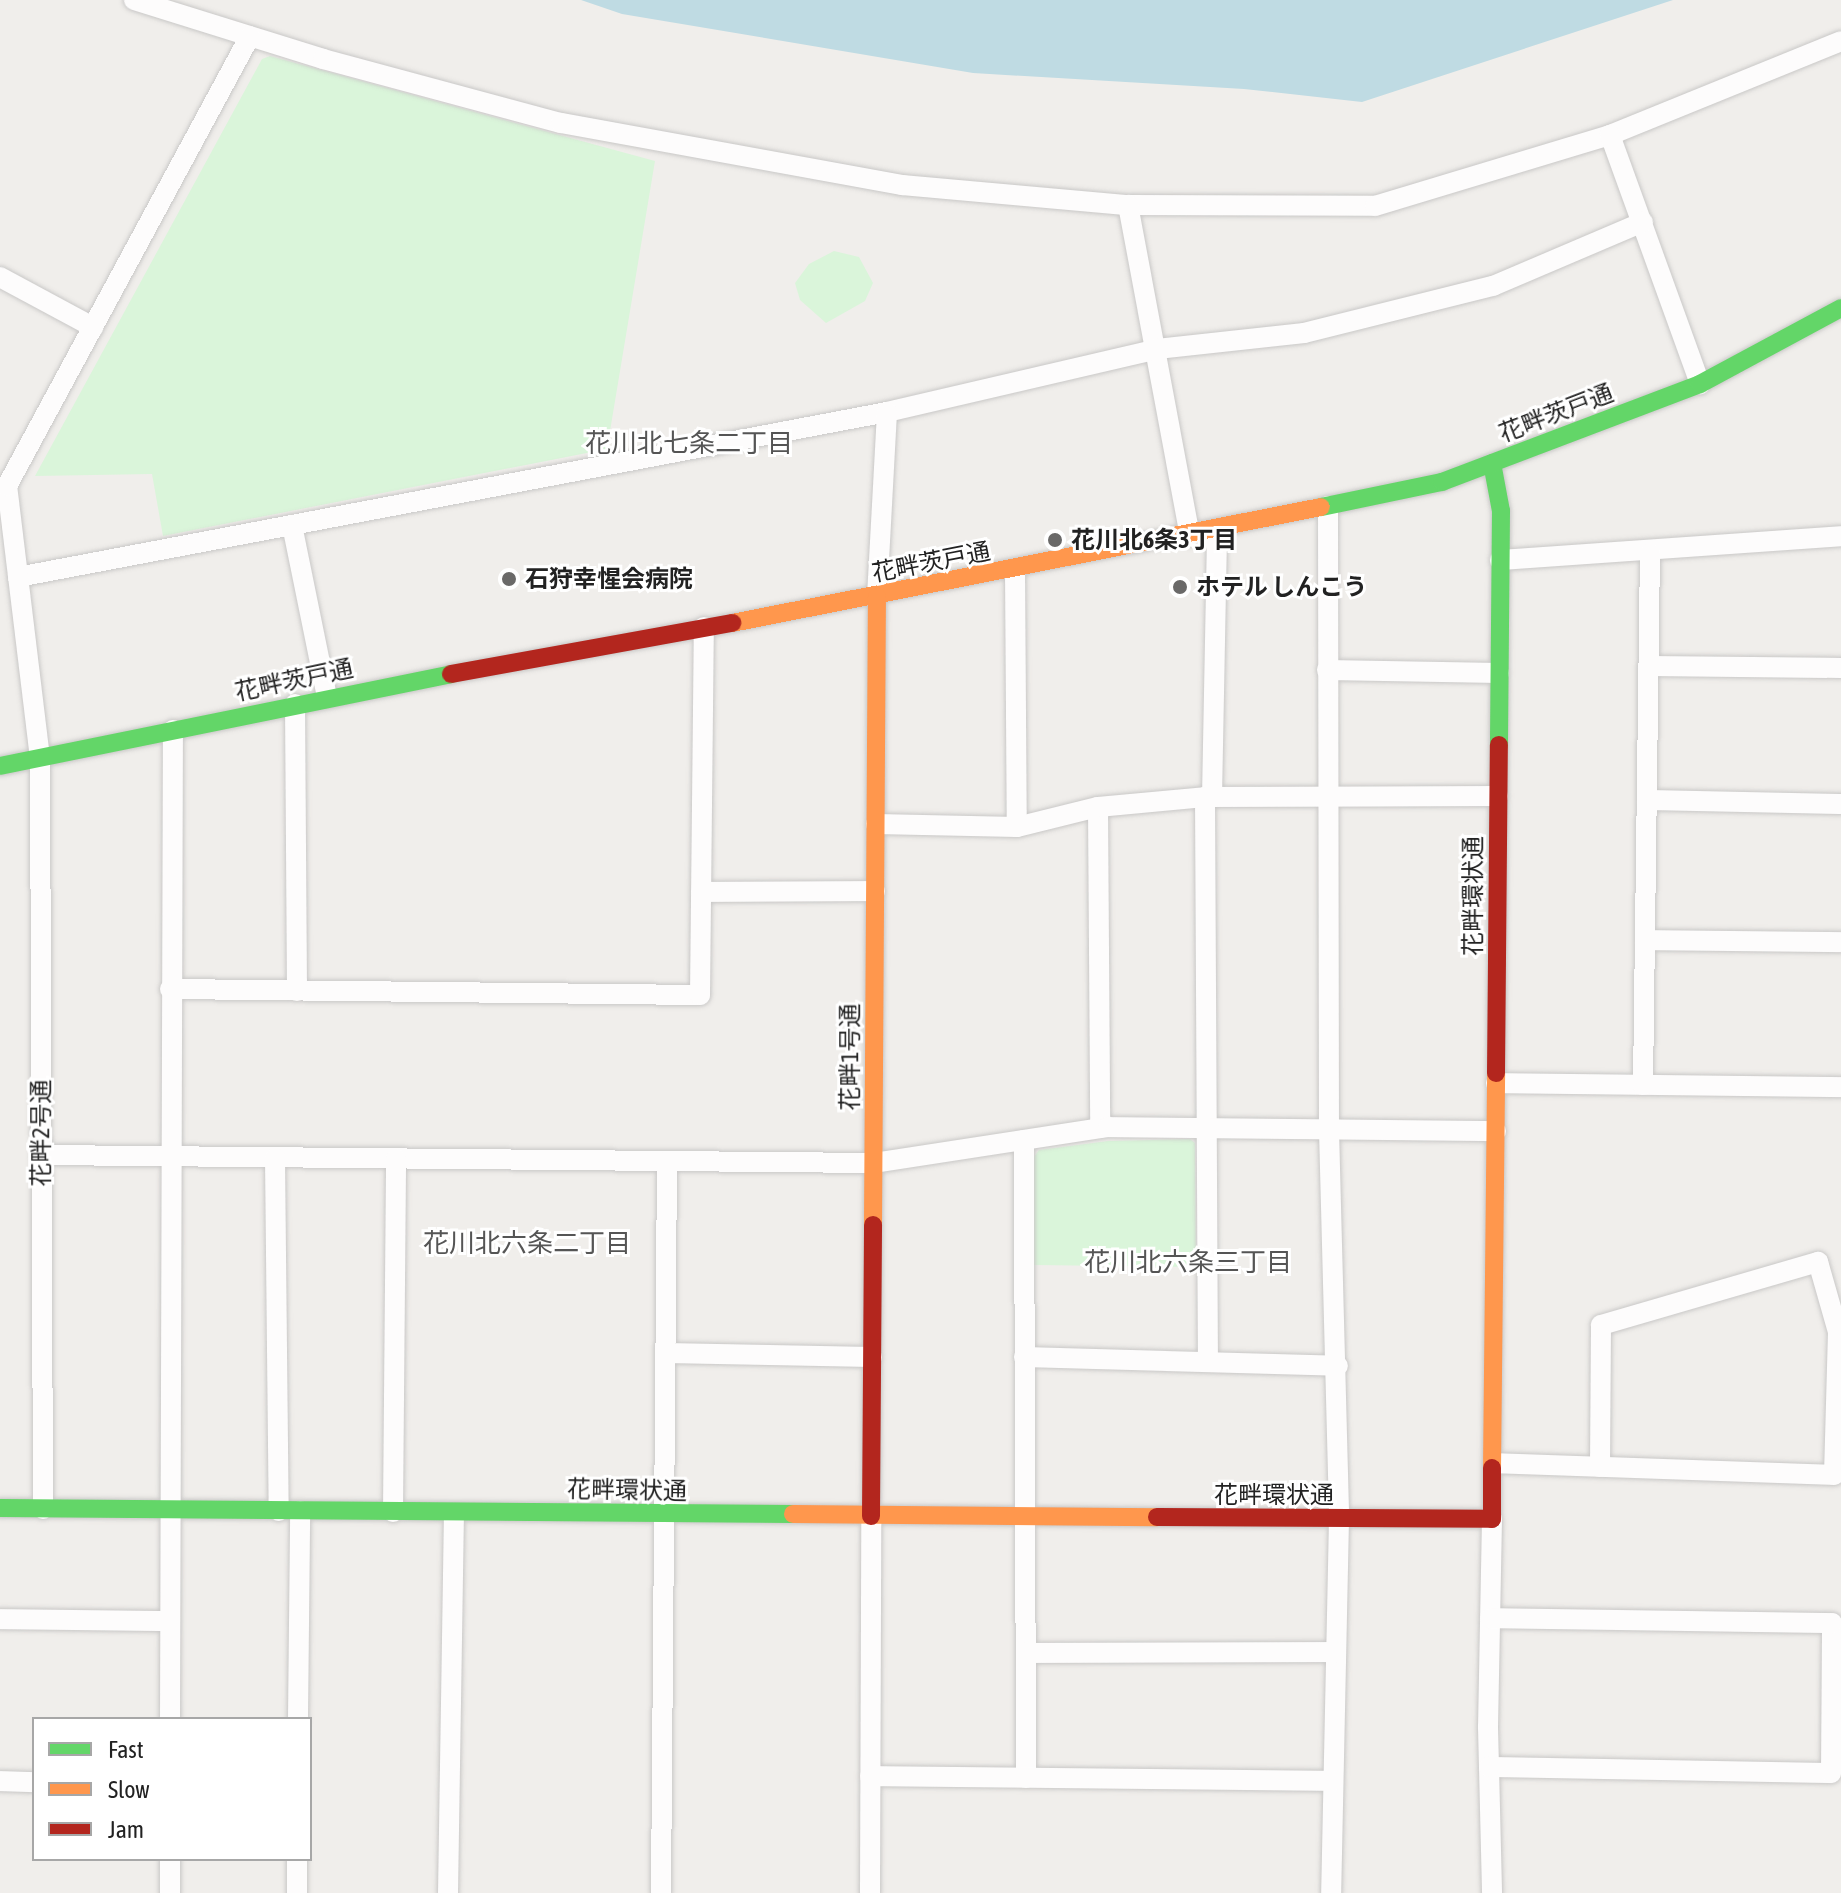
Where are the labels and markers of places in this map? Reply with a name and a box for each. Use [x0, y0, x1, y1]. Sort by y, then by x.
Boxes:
place label: 花川北6条3丁目 [1071, 526, 1238, 554]
marker: 花川北6条3丁目 [1046, 531, 1064, 549]
place label: 石狩幸惺会病院 [525, 565, 693, 593]
marker: 石狩幸惺会病院 [500, 570, 518, 588]
place label: ホテル しんこう [1196, 573, 1367, 601]
marker: ホテル しんこう [1171, 578, 1189, 596]

